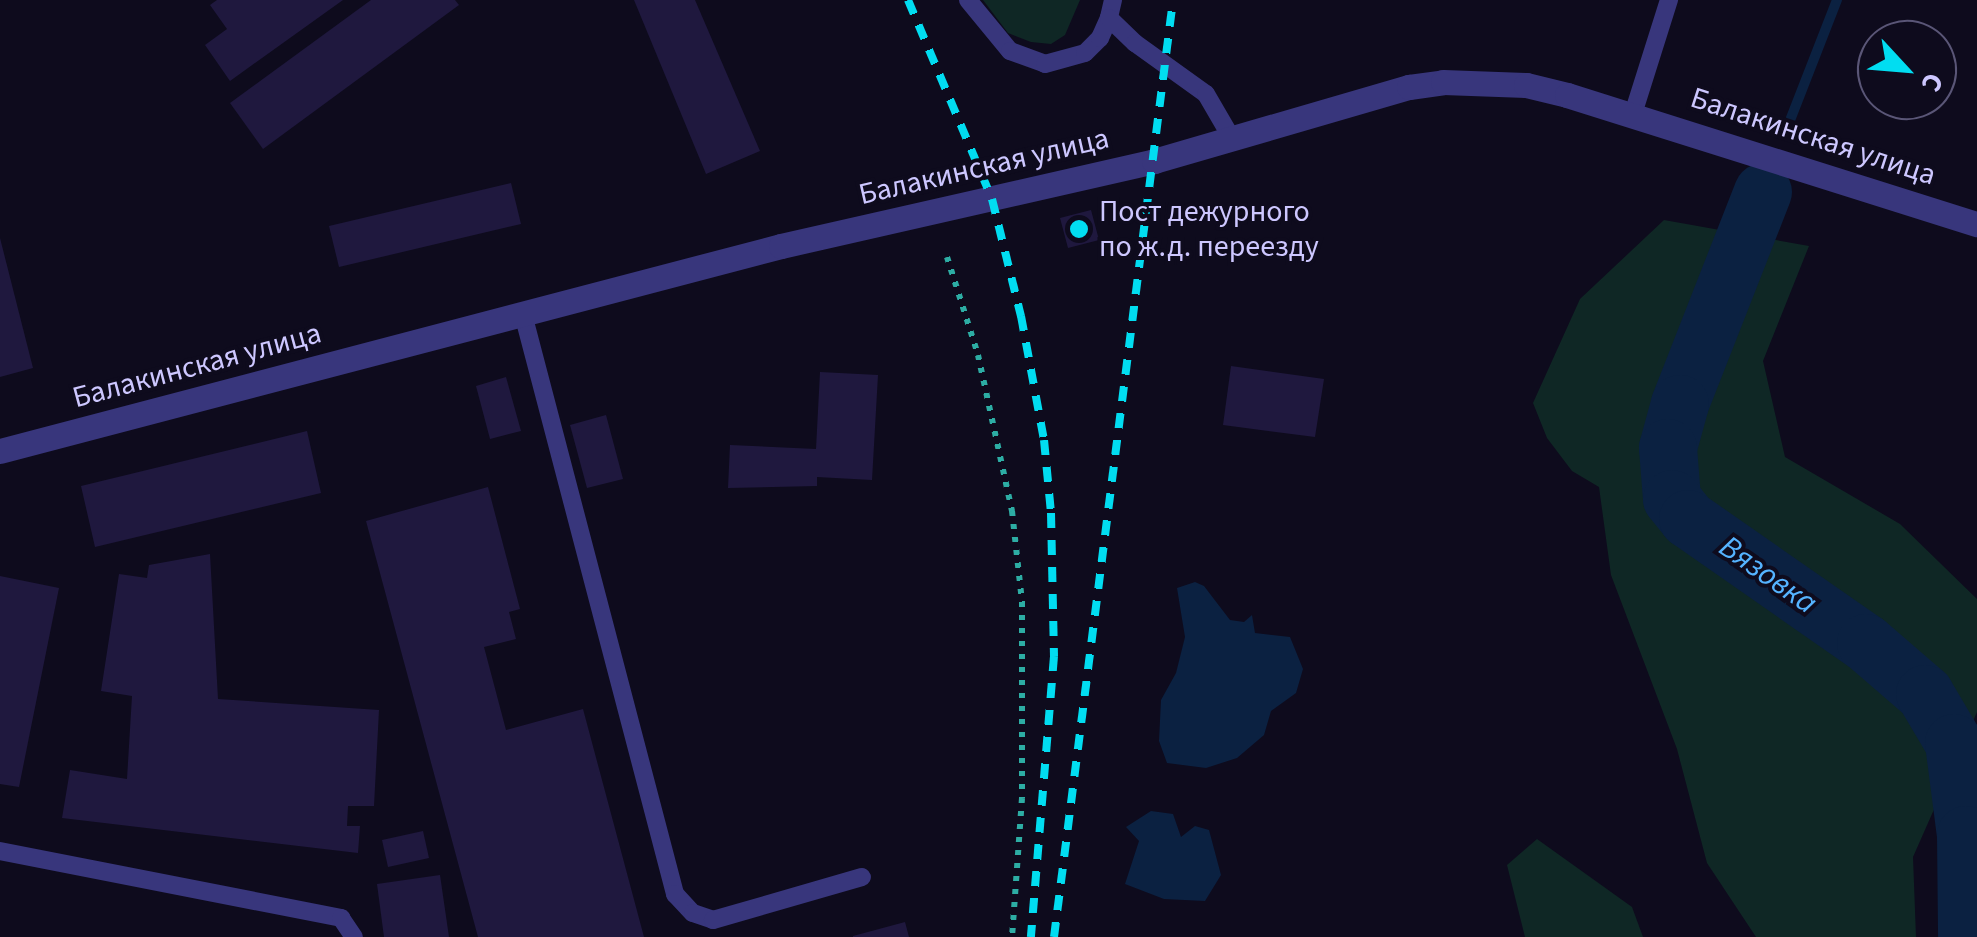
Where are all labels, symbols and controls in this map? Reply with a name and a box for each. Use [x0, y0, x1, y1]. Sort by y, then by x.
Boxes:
north arrow [1857, 20, 1957, 120]
text: С [1911, 66, 1954, 98]
street label: Балакинская улица [1686, 80, 1940, 194]
street label: Балакинская улица [855, 121, 1113, 213]
place label: Пост дежурного по ж.д. переезду [1099, 194, 1319, 264]
marker: Пост дежурного по ж.д. переезду [1068, 218, 1090, 240]
street label: Балакинская улица [69, 316, 325, 416]
water label: Вязовка [1712, 528, 1824, 622]

